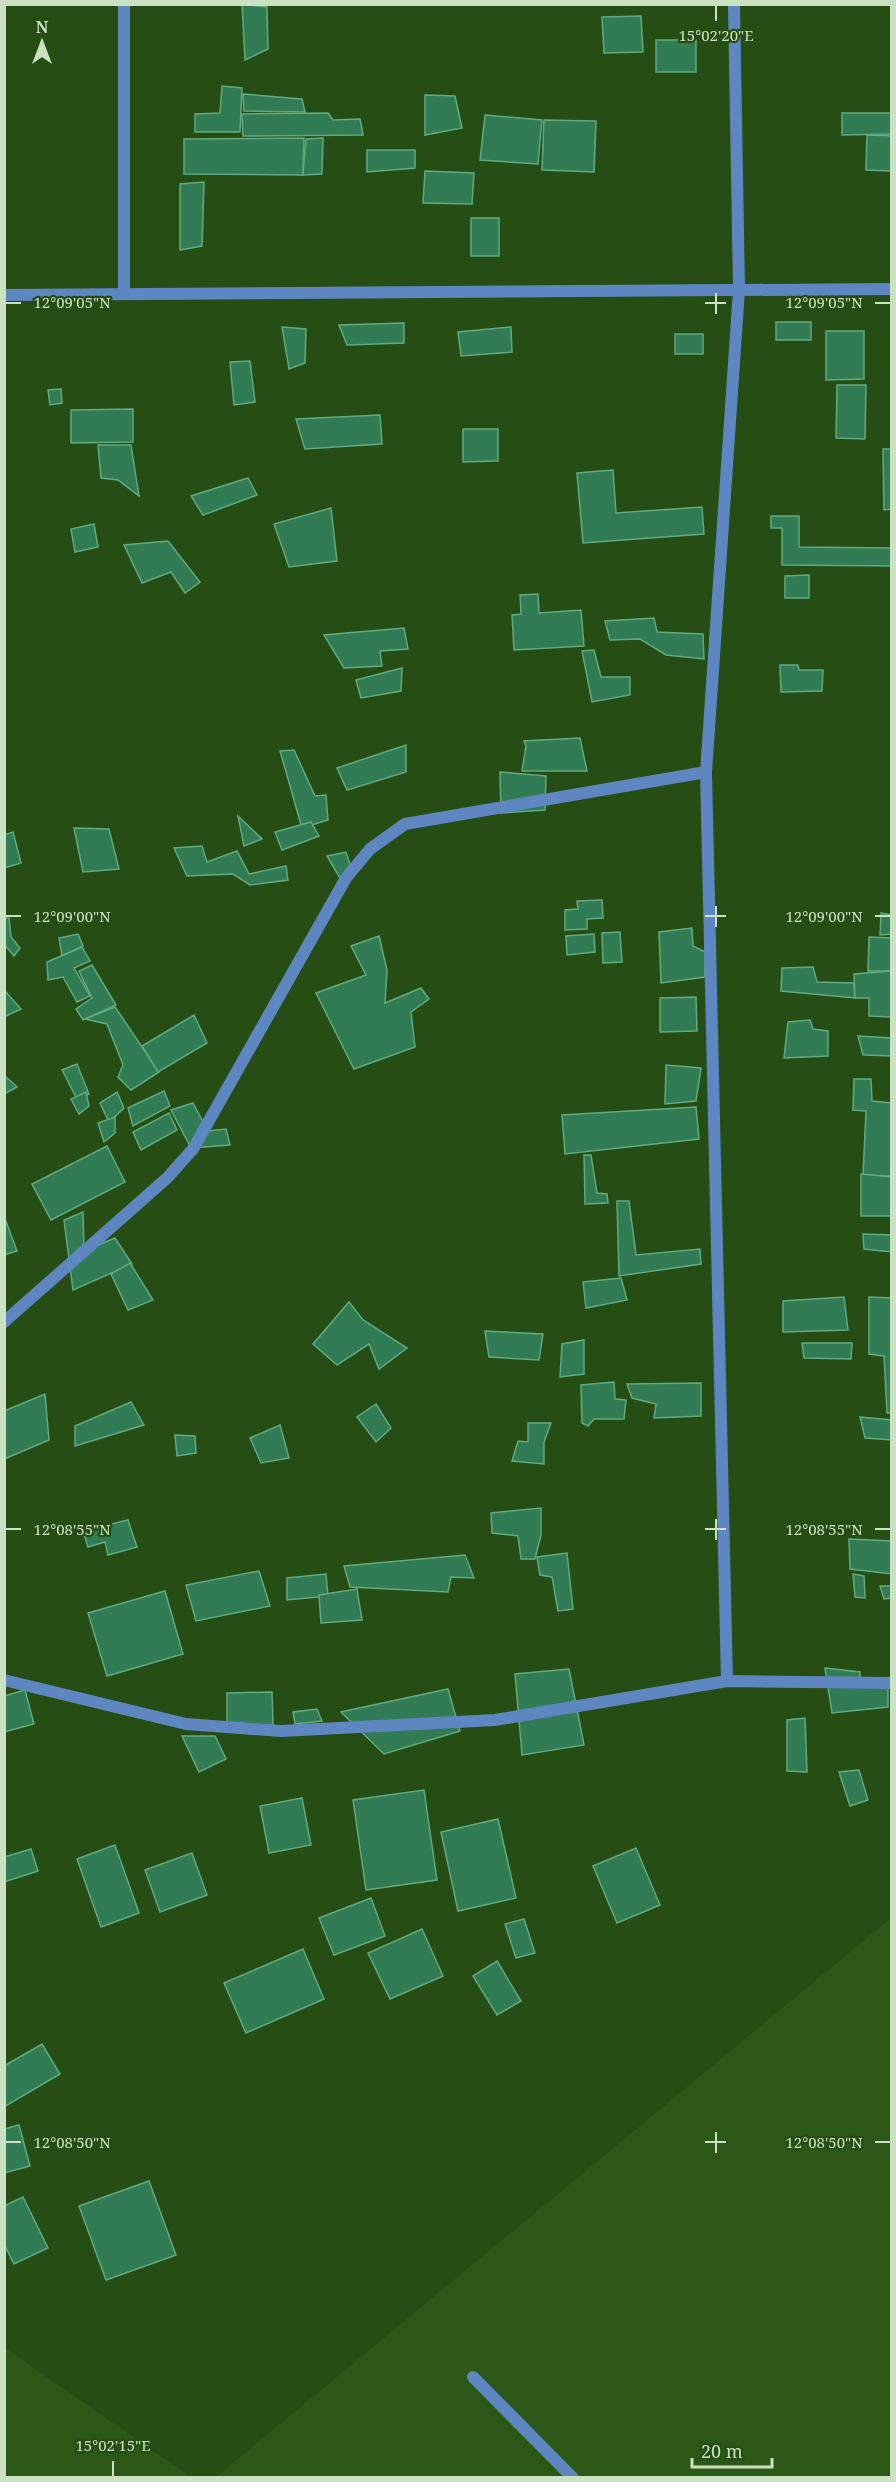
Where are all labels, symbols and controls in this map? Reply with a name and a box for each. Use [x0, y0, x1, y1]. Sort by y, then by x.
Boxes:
north arrow [12, 12, 72, 72]
text: N [36, 16, 49, 38]
text: 15°02'20"E [678, 25, 754, 45]
text: 12°09'05"N [33, 292, 111, 312]
text: 12°09'05"N [785, 292, 863, 312]
text: 12°09'00"N [33, 906, 111, 926]
text: 12°09'00"N [785, 906, 863, 926]
text: 12°08'55"N [33, 1519, 111, 1539]
text: 12°08'55"N [785, 1519, 863, 1539]
text: 12°08'50"N [33, 2132, 111, 2152]
text: 12°08'50"N [785, 2132, 863, 2152]
scale bar [692, 2431, 772, 2469]
text: 15°02'15"E [75, 2435, 151, 2455]
text: 20 m [701, 2439, 743, 2463]

